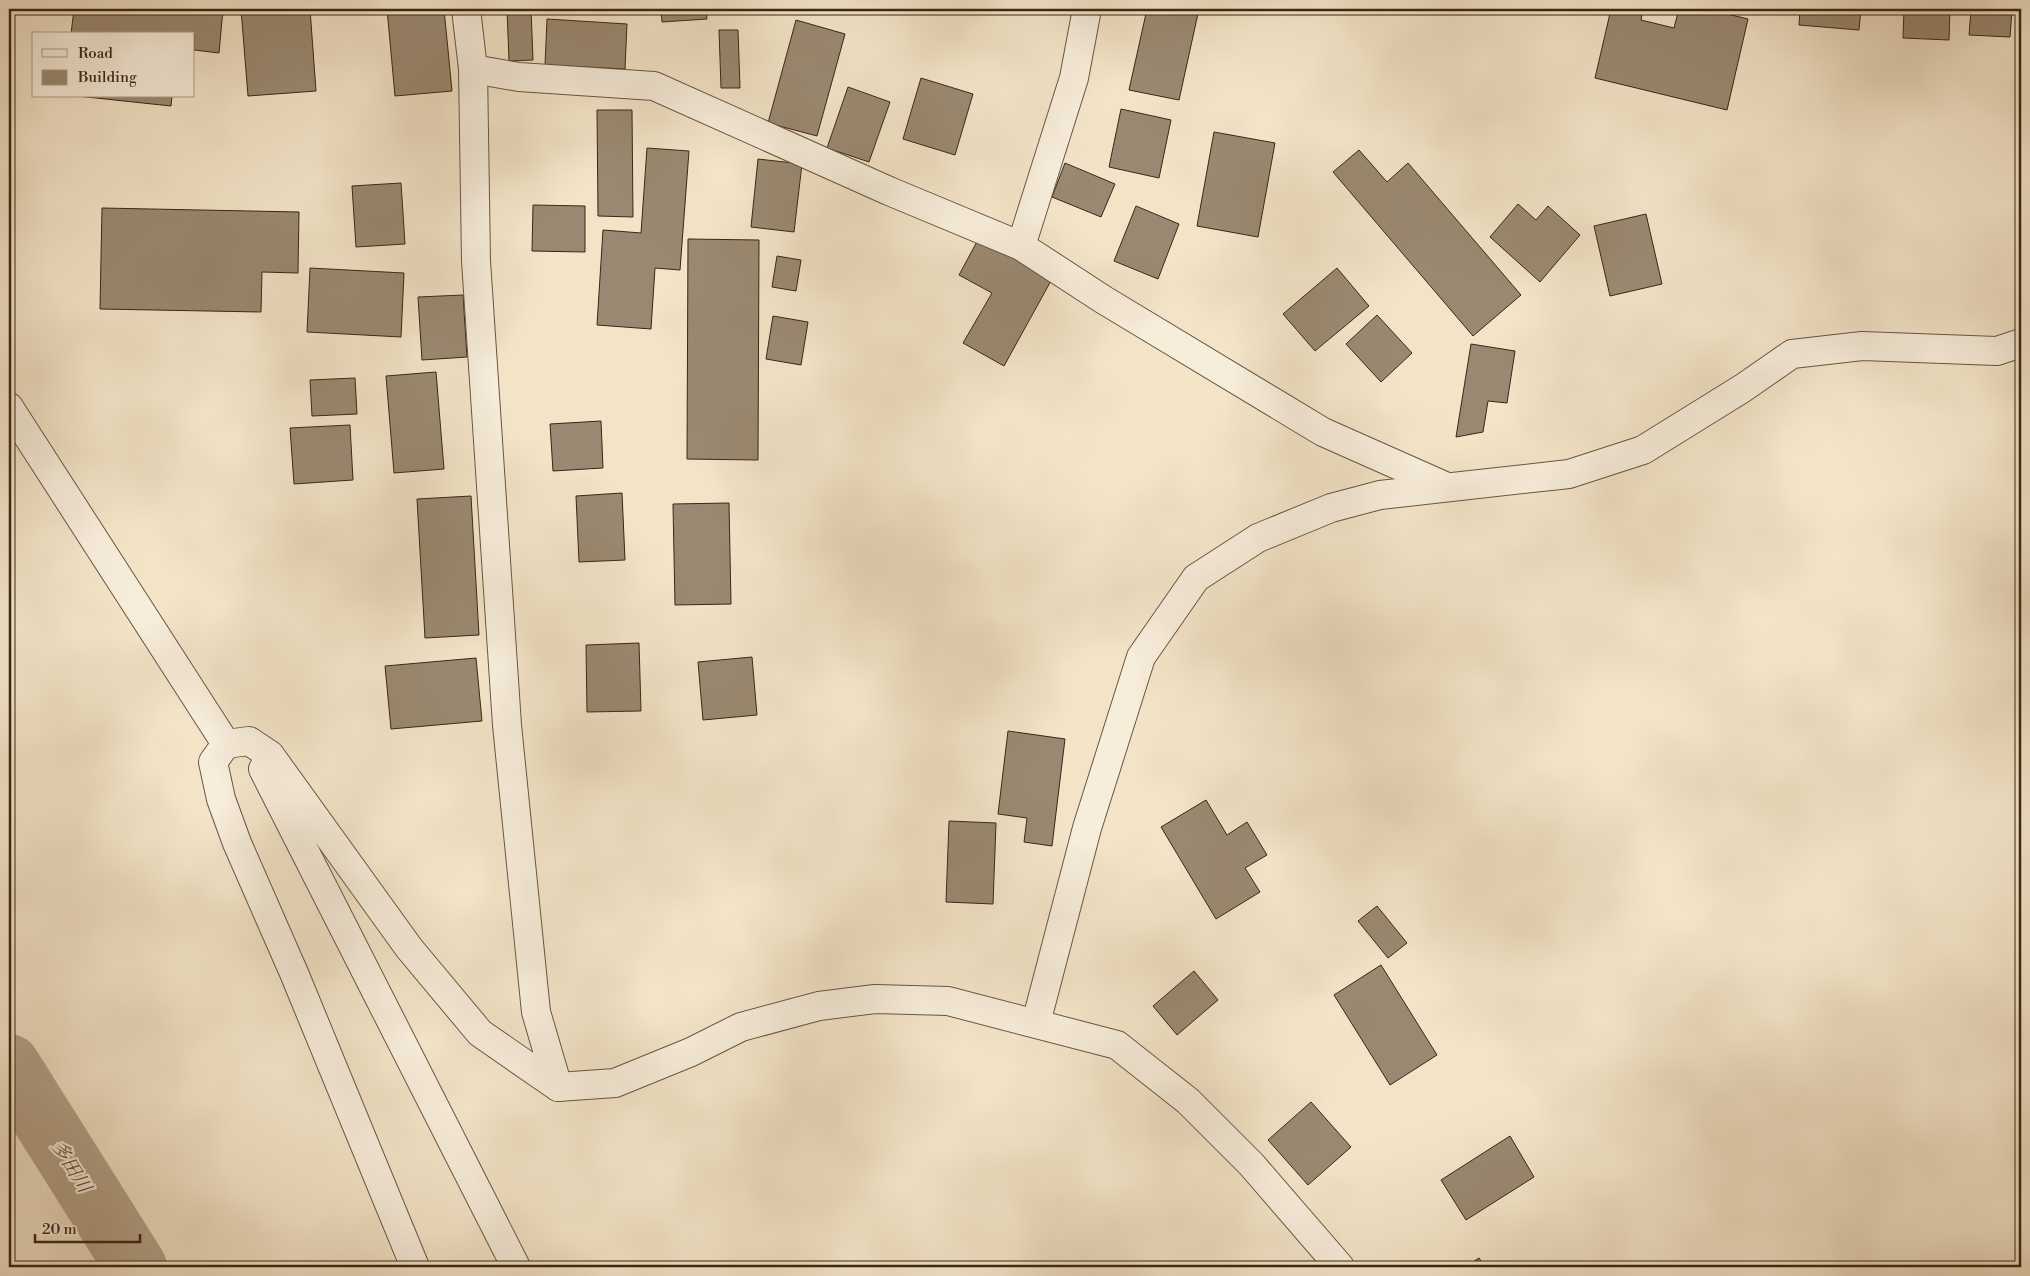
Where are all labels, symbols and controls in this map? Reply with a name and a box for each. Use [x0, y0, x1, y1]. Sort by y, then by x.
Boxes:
legend [32, 32, 195, 98]
text: Road [78, 44, 113, 63]
text: Building [77, 68, 137, 87]
water label: 多田川 [46, 1136, 97, 1199]
scale bar [35, 1211, 140, 1243]
text: 20 m [42, 1220, 77, 1239]

